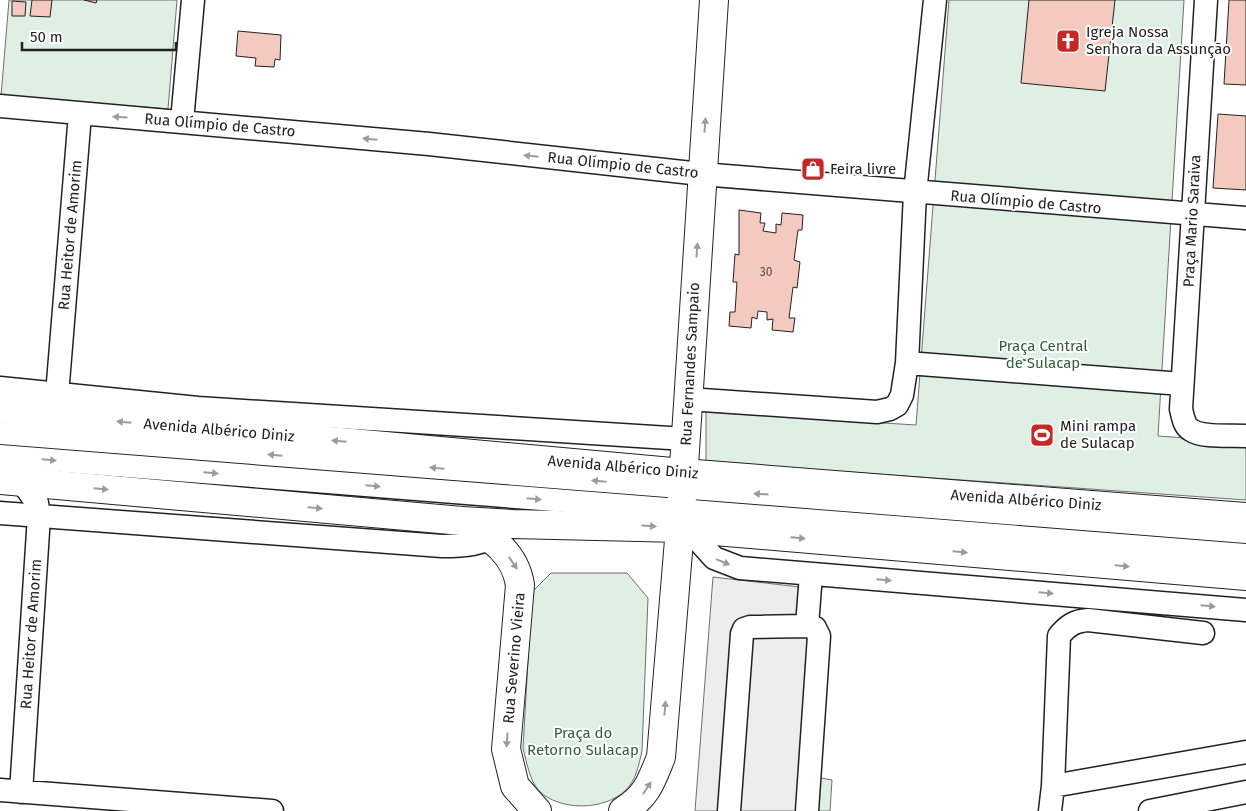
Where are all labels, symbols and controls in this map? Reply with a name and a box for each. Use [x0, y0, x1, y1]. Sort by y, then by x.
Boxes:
scale bar [22, 20, 176, 52]
place label: Igreja Nossa Senhora da Assunção [1086, 23, 1231, 58]
text: 50 m [30, 28, 63, 46]
church icon: Igreja Nossa Senhora da Assunção [1055, 28, 1081, 54]
street label: Rua Olímpio de Castro [144, 109, 296, 141]
one-way arrow [112, 112, 128, 120]
one-way arrow [701, 117, 709, 133]
one-way arrow [361, 135, 377, 143]
street label: Rua Olímpio de Castro [547, 148, 699, 182]
one-way arrow [523, 151, 539, 159]
street label: Praça Mario Saraiva [1180, 154, 1204, 288]
shop icon: Feira livre [800, 156, 826, 182]
street label: Rua Heitor de Amorim [54, 159, 86, 311]
place label: Feira livre [830, 160, 896, 178]
street label: Rua Olímpio de Castro [950, 186, 1102, 218]
one-way arrow [693, 241, 701, 257]
house number: 30 [760, 265, 773, 279]
street label: Rua Fernandes Sampaio [677, 282, 703, 446]
park label: Praça Central de Sulacap [998, 337, 1088, 372]
street label: Avenida Albérico Diniz [143, 414, 296, 446]
place label: Mini rampa de Sulacap [1060, 417, 1136, 452]
one-way arrow [116, 418, 132, 426]
sports icon: Mini rampa de Sulacap [1029, 422, 1055, 448]
one-way arrow [330, 437, 346, 445]
one-way arrow [267, 451, 283, 459]
street label: Avenida Albérico Diniz [547, 451, 700, 483]
one-way arrow [41, 456, 57, 464]
one-way arrow [429, 464, 445, 472]
one-way arrow [203, 469, 219, 477]
one-way arrow [591, 477, 607, 485]
one-way arrow [365, 482, 381, 490]
one-way arrow [93, 485, 109, 493]
street label: Avenida Albérico Diniz [950, 486, 1103, 514]
one-way arrow [753, 490, 769, 498]
one-way arrow [527, 495, 543, 503]
one-way arrow [307, 504, 323, 512]
one-way arrow [641, 523, 657, 531]
one-way arrow [790, 535, 806, 543]
one-way arrow [952, 548, 968, 556]
one-way arrow [508, 556, 518, 569]
street label: Rua Heitor de Amorim [17, 558, 45, 710]
one-way arrow [716, 558, 731, 566]
one-way arrow [1114, 562, 1130, 570]
one-way arrow [876, 576, 892, 584]
one-way arrow [1038, 589, 1054, 597]
street label: Rua Severino Vieira [499, 592, 529, 724]
one-way arrow [1200, 603, 1216, 611]
one-way arrow [661, 700, 669, 716]
park label: Praça do Retorno Sulacap [527, 724, 639, 759]
one-way arrow [503, 733, 511, 749]
one-way arrow [642, 781, 652, 795]

